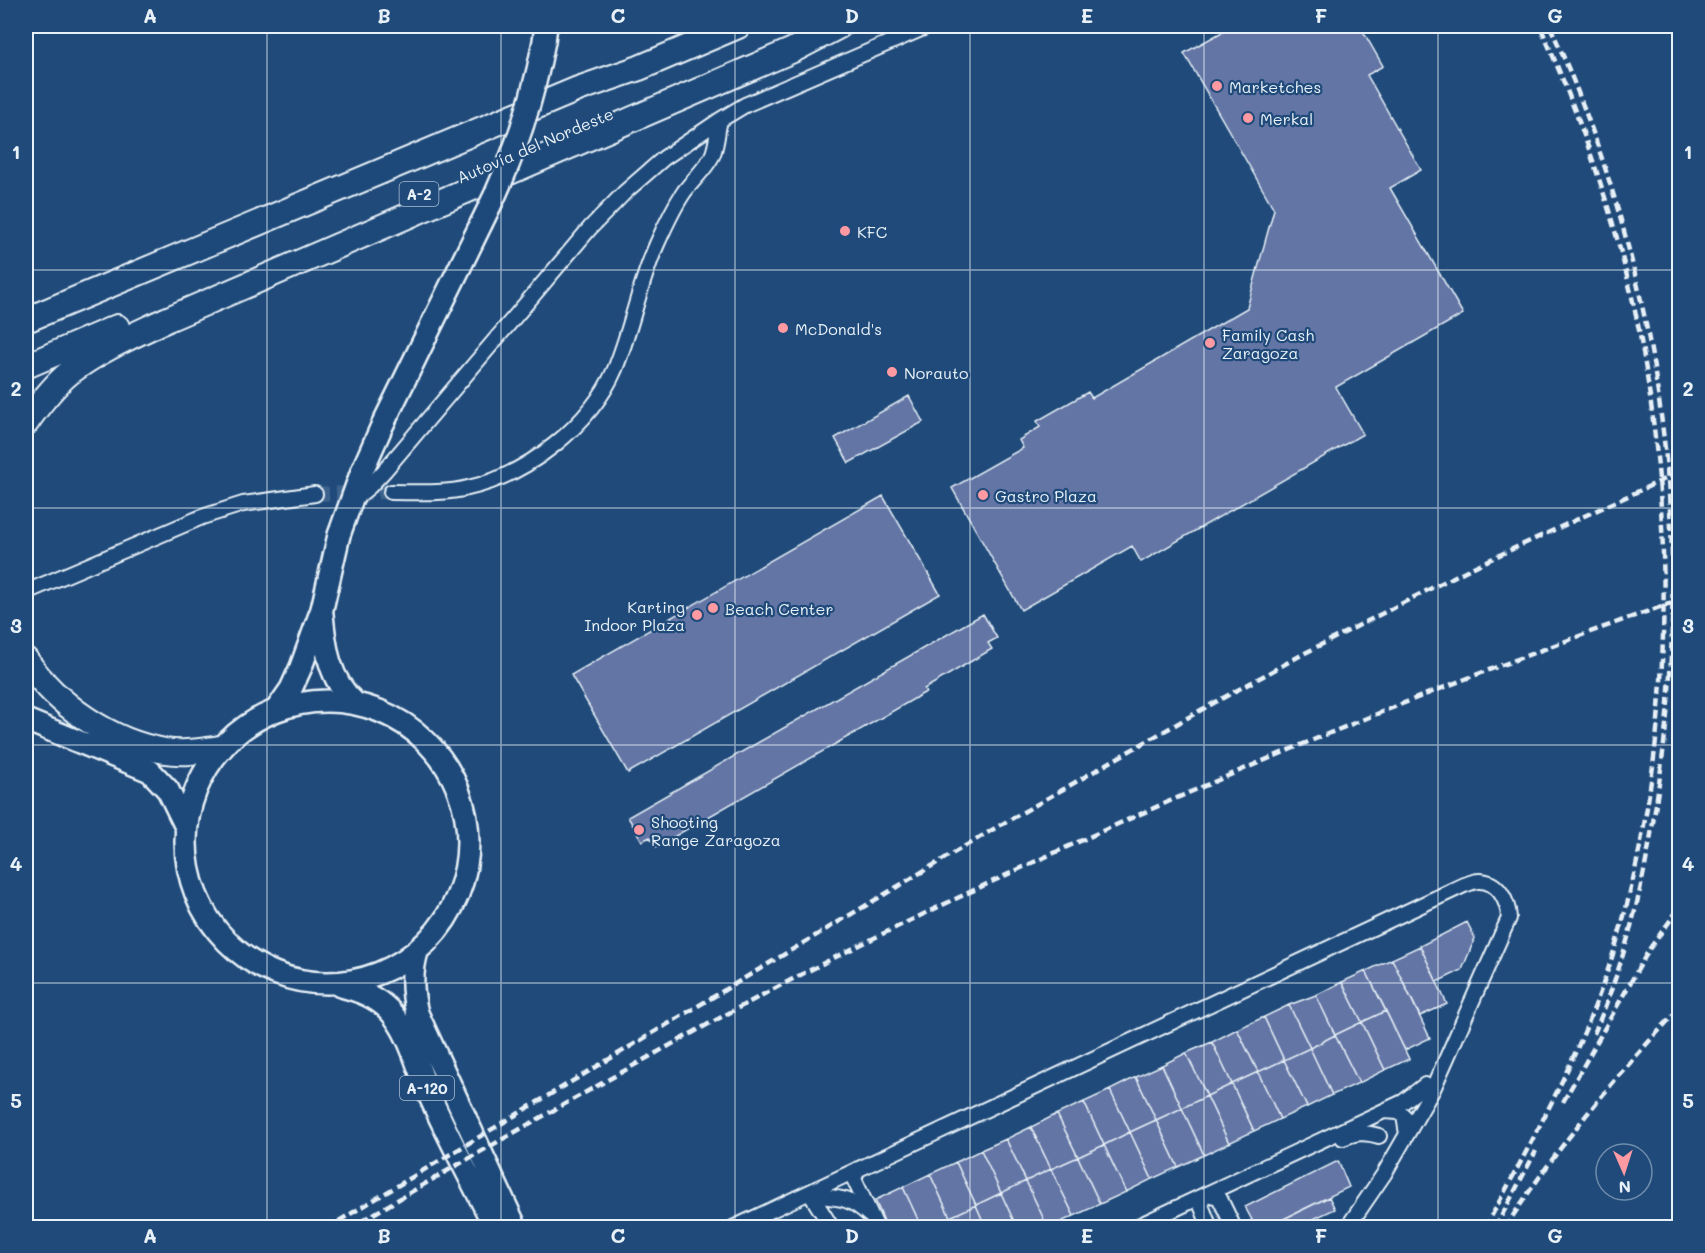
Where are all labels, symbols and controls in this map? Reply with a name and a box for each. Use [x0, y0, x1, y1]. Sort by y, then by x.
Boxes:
text: A [143, 2, 157, 28]
text: B [377, 2, 391, 28]
text: C [611, 2, 626, 28]
text: D [845, 2, 859, 28]
text: E [1081, 2, 1093, 28]
text: F [1315, 2, 1328, 28]
text: G [1547, 2, 1563, 28]
place label: Marketches [1229, 76, 1321, 97]
marker: Marketches [1210, 79, 1224, 93]
street label: Autovía del Nordeste [453, 102, 617, 188]
place label: Merkal [1260, 108, 1313, 129]
marker: Merkal [1241, 111, 1255, 125]
text: 1 [12, 138, 20, 164]
text: 1 [1684, 138, 1692, 164]
road number: A-2 [400, 182, 438, 206]
place label: KFC [857, 221, 887, 242]
marker: KFC [838, 224, 852, 238]
place label: McDonald's [795, 318, 882, 339]
marker: McDonald's [776, 321, 790, 335]
place label: Family Cash Zaragoza [1222, 324, 1314, 363]
marker: Family Cash Zaragoza [1203, 336, 1217, 350]
place label: Norauto [904, 362, 969, 383]
marker: Norauto [885, 365, 899, 379]
text: 2 [10, 375, 22, 401]
text: 2 [1682, 375, 1694, 401]
place label: Gastro Plaza [995, 485, 1097, 506]
marker: Gastro Plaza [976, 488, 990, 502]
place label: Karting Indoor Plaza [584, 596, 685, 635]
place label: Beach Center [725, 598, 834, 619]
marker: Beach Center [706, 601, 720, 615]
marker: Karting Indoor Plaza [690, 608, 704, 622]
text: 3 [10, 612, 22, 638]
text: 3 [1682, 612, 1694, 638]
place label: Shooting Range Zaragoza [651, 811, 781, 850]
marker: Shooting Range Zaragoza [632, 823, 646, 837]
text: 4 [10, 850, 23, 876]
text: 4 [1682, 850, 1695, 876]
road number: A-120 [400, 1076, 454, 1100]
text: 5 [10, 1087, 22, 1113]
text: 5 [1682, 1087, 1694, 1113]
north arrow [1594, 1142, 1654, 1202]
text: N [1618, 1177, 1631, 1198]
text: A [143, 1222, 157, 1248]
text: B [377, 1222, 391, 1248]
text: C [611, 1222, 626, 1248]
text: D [845, 1222, 859, 1248]
text: E [1081, 1222, 1093, 1248]
text: F [1315, 1222, 1328, 1248]
text: G [1547, 1222, 1563, 1248]

